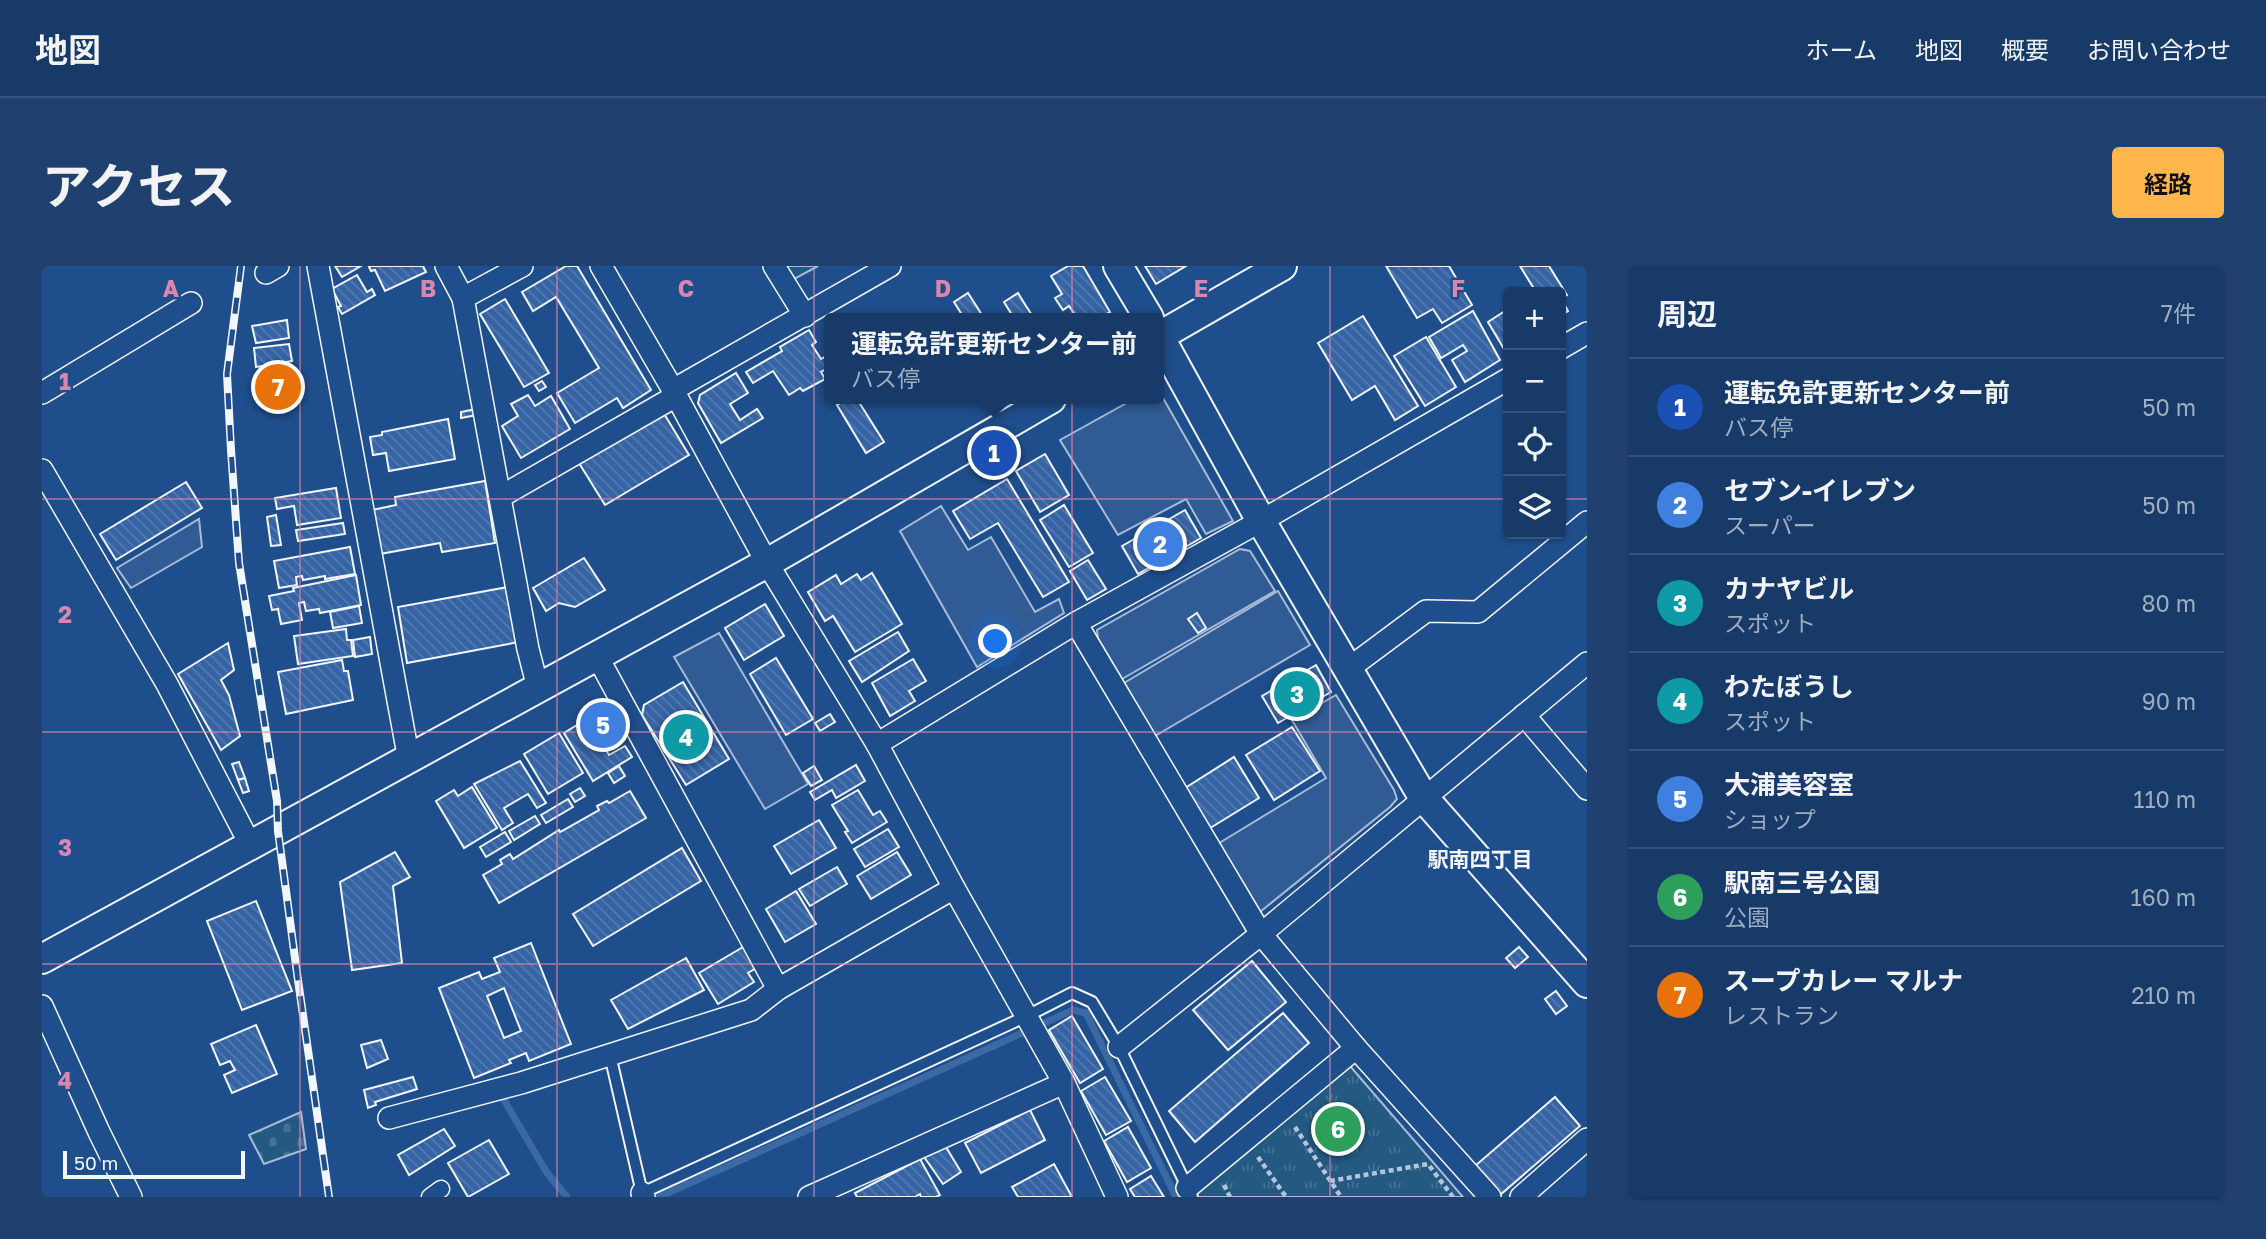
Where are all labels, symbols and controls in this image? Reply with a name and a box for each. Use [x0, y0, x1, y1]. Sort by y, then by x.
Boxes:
text: 地図 [35, 30, 101, 69]
text: ホーム [1806, 35, 1877, 64]
text: 地図 [1915, 35, 1963, 64]
text: 概要 [2001, 35, 2049, 64]
text: お問い合わせ [2087, 35, 2231, 64]
button: 経路 [2112, 147, 2224, 218]
text: アクセス [42, 156, 236, 215]
text: A [163, 274, 180, 302]
text: B [420, 274, 436, 302]
text: C [678, 274, 694, 302]
text: D [935, 274, 951, 302]
text: E [1194, 274, 1208, 302]
text: F [1451, 274, 1465, 302]
map controls [1503, 287, 1566, 539]
button: + [1503, 287, 1566, 350]
text: 周辺 [1657, 296, 1717, 332]
text: 7件 [2161, 299, 2196, 327]
popup [824, 313, 1164, 404]
text: 運転免許更新センター前 [851, 328, 1137, 359]
button: − [1503, 350, 1566, 413]
pin: 7 [255, 361, 301, 413]
text: バス停 [851, 364, 920, 392]
text: 1 [59, 367, 71, 395]
text: 運転免許更新センター前 [1724, 377, 2010, 408]
text: 1 [1674, 393, 1686, 421]
text: 50 m [2142, 393, 2196, 421]
button: locate [1503, 413, 1566, 476]
text: バス停 [1724, 413, 1793, 441]
pin: 1 [971, 427, 1017, 479]
text: セブン-イレブン [1724, 475, 1916, 506]
button: layers [1503, 476, 1566, 539]
text: 2 [1673, 491, 1687, 519]
text: 50 m [2142, 491, 2196, 519]
text: スーパー [1724, 511, 1816, 539]
pin: 2 [1137, 518, 1183, 570]
text: カナヤビル [1724, 573, 1854, 604]
text: 3 [1673, 589, 1687, 617]
text: 80 m [2142, 589, 2196, 617]
text: 2 [58, 600, 72, 628]
text: スポット [1724, 609, 1816, 637]
your location [978, 624, 1012, 658]
pin: 3 [1274, 668, 1320, 720]
text: わたぼうし [1724, 671, 1854, 702]
text: 4 [1673, 687, 1687, 715]
text: 90 m [2142, 687, 2196, 715]
pin: 5 [580, 699, 626, 751]
text: スポット [1724, 707, 1816, 735]
pin: 4 [663, 711, 709, 763]
text: 大浦美容室 [1724, 769, 1854, 800]
text: 5 [1673, 785, 1687, 813]
text: 110 m [2133, 785, 2196, 813]
text: ショップ [1724, 805, 1816, 833]
text: 3 [58, 833, 72, 861]
district label: 駅南四丁目 [1428, 846, 1533, 872]
text: 駅南三号公園 [1724, 867, 1880, 898]
text: 6 [1673, 883, 1687, 911]
text: 160 m [2131, 883, 2196, 911]
text: 公園 [1724, 903, 1770, 931]
text: スープカレー マルナ [1724, 965, 1963, 996]
text: 7 [1674, 981, 1686, 1009]
text: 210 m [2131, 981, 2196, 1009]
text: レストラン [1724, 1001, 1839, 1029]
text: 4 [58, 1066, 72, 1094]
pin: 6 [1315, 1103, 1361, 1155]
scale bar [63, 1148, 245, 1180]
text: 50 m [74, 1151, 118, 1174]

